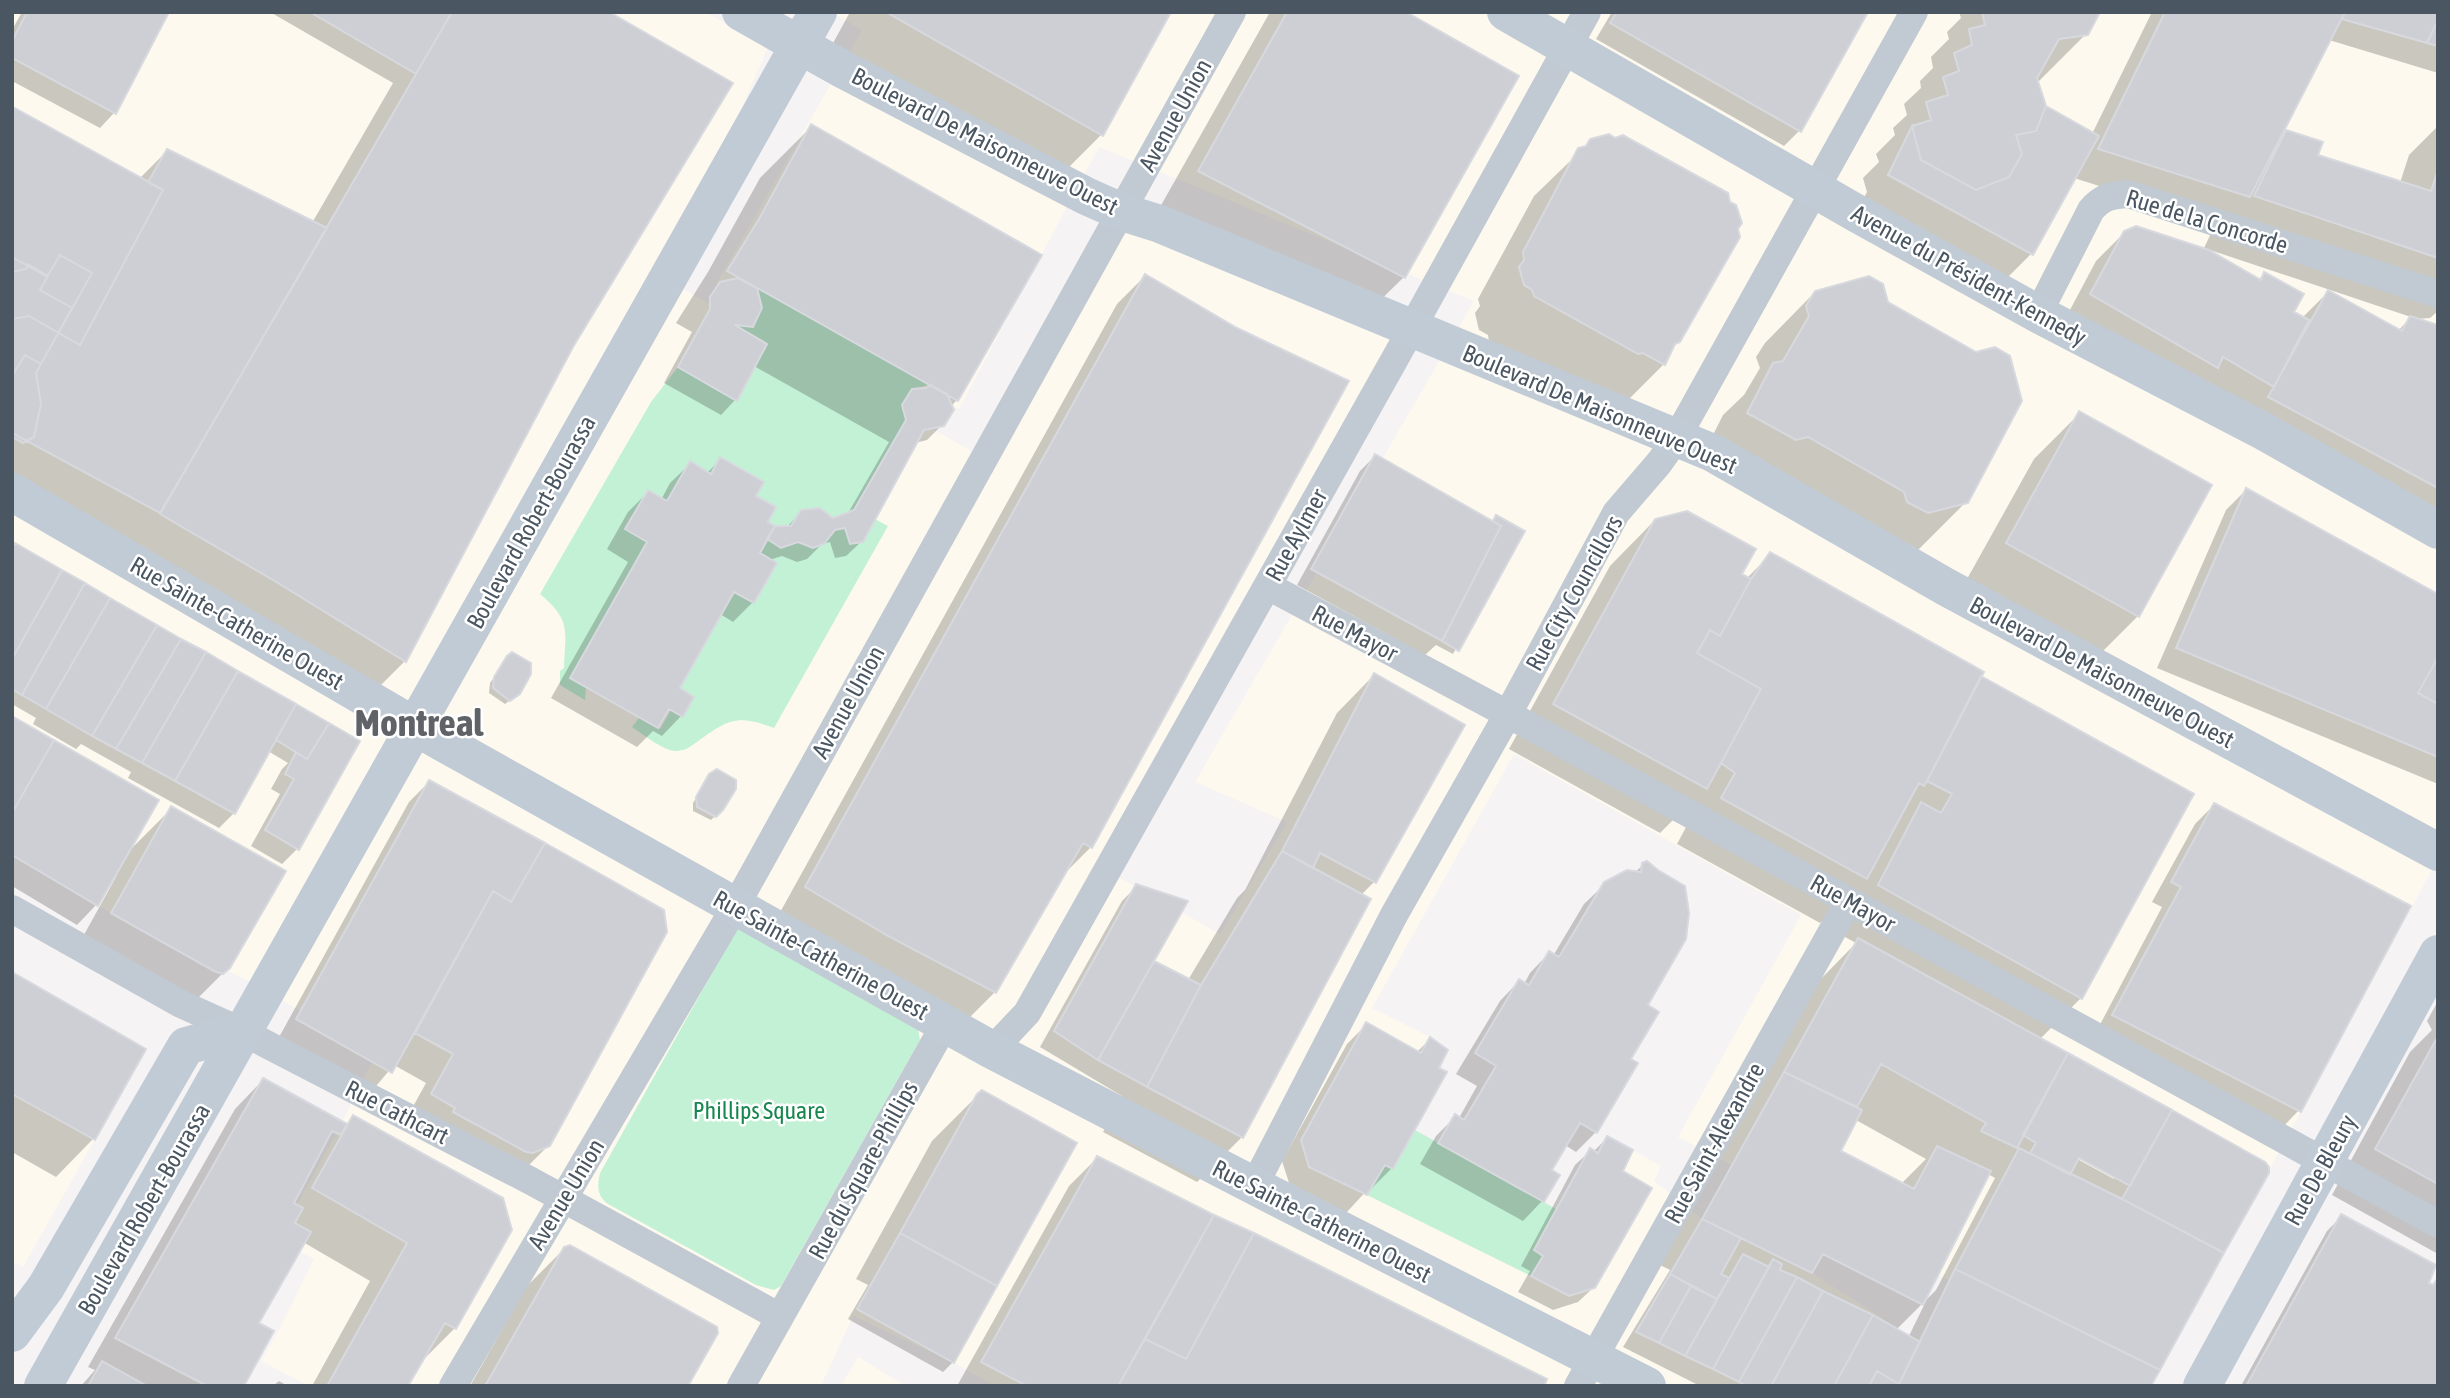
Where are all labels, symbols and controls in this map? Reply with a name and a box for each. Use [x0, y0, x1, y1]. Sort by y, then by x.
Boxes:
street label: Avenue Union [1133, 54, 1217, 176]
street label: Boulevard De Maisonneuve Ouest [847, 62, 1123, 220]
street label: Rue de la Concorde [2123, 184, 2291, 258]
street label: Avenue du Président-Kennedy [1847, 199, 2091, 351]
street label: Boulevard De Maisonneuve Ouest [1459, 339, 1741, 479]
street label: Boulevard Robert-Bourassa [461, 411, 601, 633]
street label: Rue Aylmer [1260, 483, 1333, 586]
street label: Rue City Councillors [1520, 511, 1628, 675]
street label: Rue Sainte-Catherine Ouest [126, 551, 348, 695]
street label: Boulevard De Maisonneuve Ouest [1965, 591, 2239, 753]
street label: Rue Mayor [1308, 599, 1403, 667]
street label: Avenue Union [806, 641, 890, 763]
district label: Montreal [355, 701, 484, 744]
street label: Rue Mayor [1806, 869, 1901, 938]
street label: Rue Sainte-Catherine Ouest [709, 885, 933, 1025]
street label: Rue Saint-Alexandre [1659, 1058, 1769, 1228]
street label: Rue Cathcart [341, 1075, 453, 1150]
street label: Rue du Square-Phillips [803, 1076, 923, 1264]
park label: Phillips Square [693, 1097, 825, 1124]
street label: Boulevard Robert-Bourassa [73, 1099, 215, 1319]
street label: Rue De Bleury [2279, 1110, 2362, 1230]
street label: Avenue Union [523, 1134, 609, 1254]
street label: Rue Sainte-Catherine Ouest [1208, 1154, 1436, 1288]

